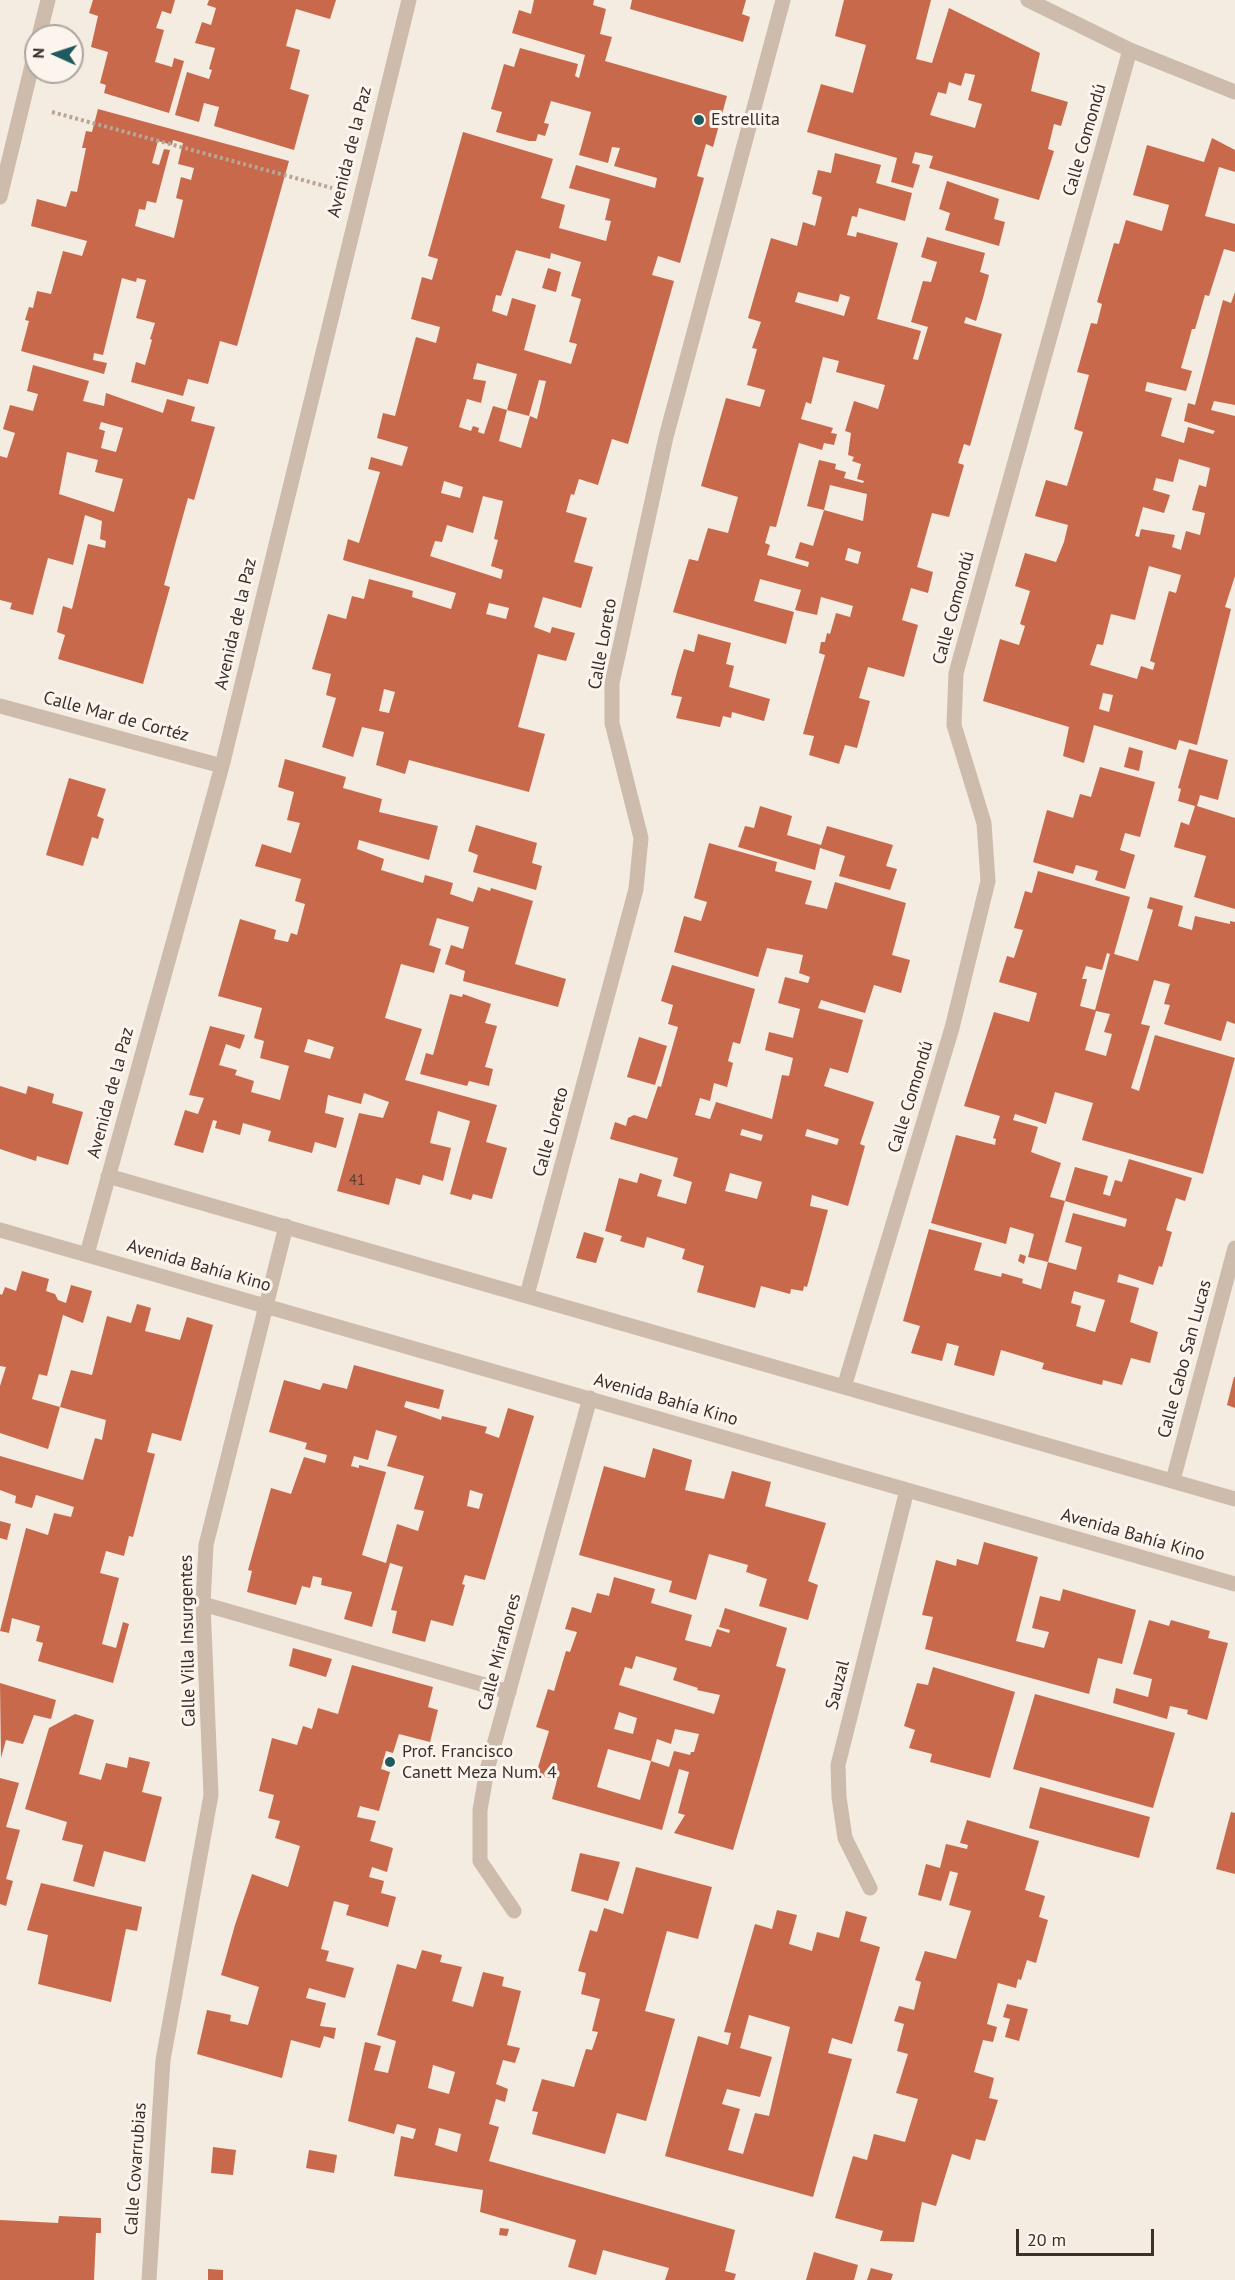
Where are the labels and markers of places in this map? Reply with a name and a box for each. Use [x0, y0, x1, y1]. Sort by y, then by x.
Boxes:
place label: Estrellita [711, 109, 780, 131]
marker: Estrellita [692, 113, 706, 127]
place label: Prof. Francisco Canett Meza Num. 4 [402, 1741, 557, 1784]
marker: Prof. Francisco Canett Meza Num. 4 [383, 1755, 397, 1769]

